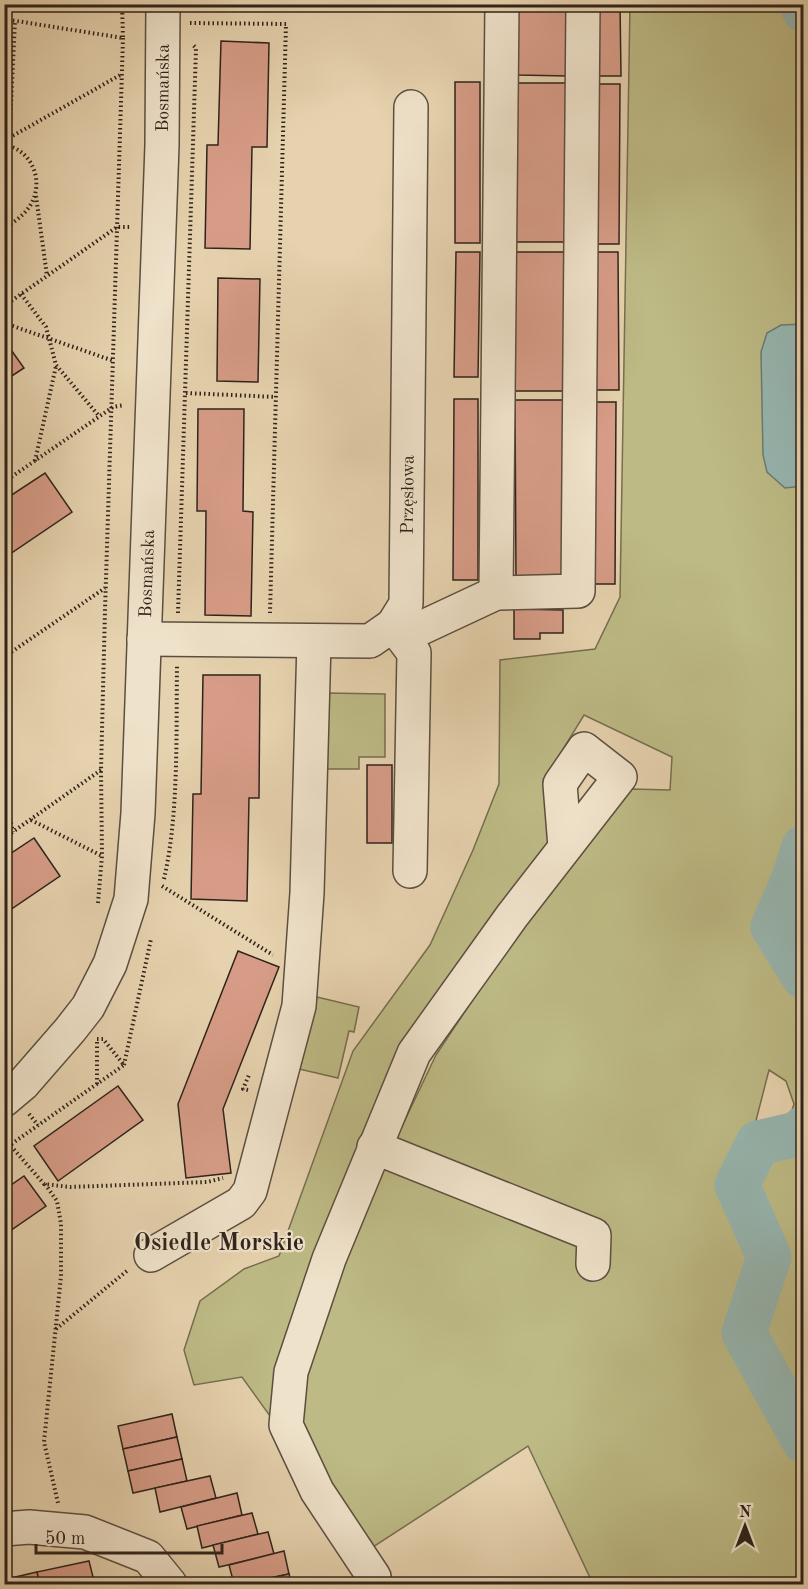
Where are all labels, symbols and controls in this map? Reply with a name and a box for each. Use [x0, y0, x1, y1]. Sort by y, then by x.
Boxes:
street label: Bosmańska [154, 44, 173, 132]
street label: Przęsłowa [399, 455, 418, 535]
street label: Bosmańska [137, 529, 158, 618]
district label: Osiedle Morskie [134, 1232, 304, 1256]
north arrow [715, 1496, 775, 1556]
text: N [739, 1505, 752, 1521]
scale bar [36, 1517, 222, 1555]
text: 50 m [45, 1530, 85, 1548]

